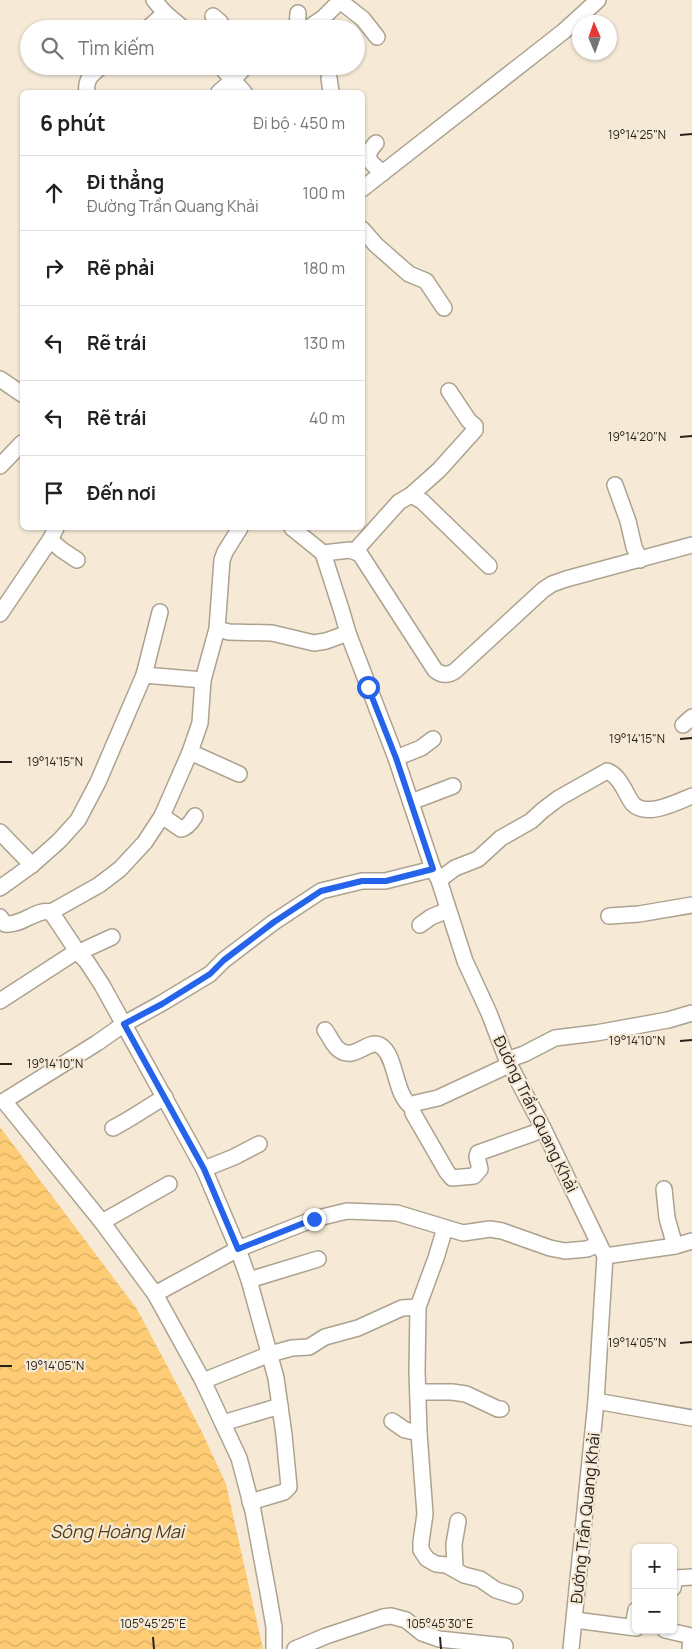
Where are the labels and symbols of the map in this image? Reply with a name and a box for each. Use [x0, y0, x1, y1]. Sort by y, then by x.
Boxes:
north arrow [572, 15, 617, 60]
text: 19°14'25"N [608, 126, 666, 143]
text: 19°14'20"N [608, 428, 666, 445]
route start [357, 676, 380, 699]
text: 19°14'15"N [609, 730, 665, 747]
text: 19°14'15"N [27, 753, 83, 770]
street label: Đường Trần Quang Khải [488, 1032, 584, 1196]
text: 19°14'10"N [609, 1032, 665, 1049]
text: 19°14'10"N [27, 1055, 83, 1072]
route end [303, 1208, 326, 1231]
text: 19°14'05"N [608, 1334, 666, 1351]
text: 19°14'05"N [26, 1357, 84, 1374]
street label: Đường Trần Quang Khải [565, 1432, 605, 1604]
water label: Sông Hoàng Mai [50, 1519, 187, 1543]
text: 105°45'25"E [120, 1615, 186, 1632]
text: 105°45'30"E [407, 1615, 473, 1632]

